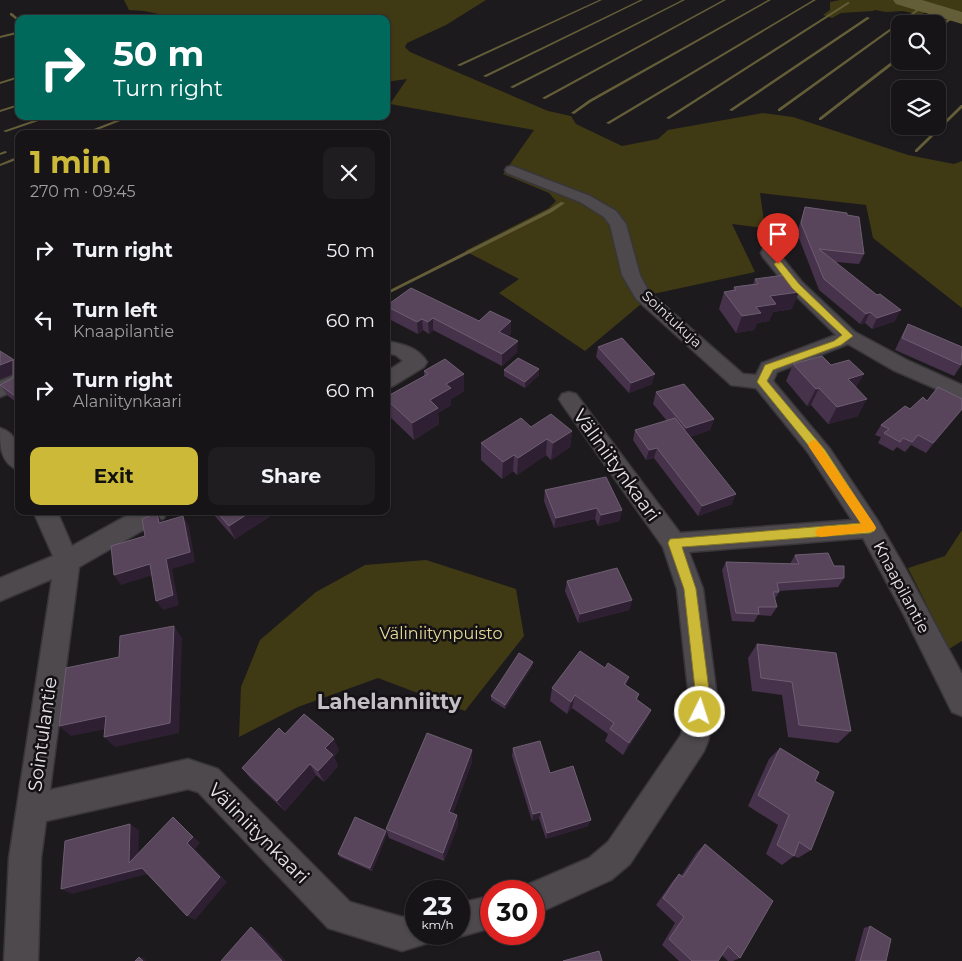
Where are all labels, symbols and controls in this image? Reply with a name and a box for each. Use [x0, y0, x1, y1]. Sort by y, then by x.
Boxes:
map controls [891, 15, 946, 135]
button: search [891, 15, 946, 70]
text: 50 m [113, 32, 204, 75]
icon: right [30, 35, 95, 100]
text: Turn right [113, 75, 223, 102]
button: layers [891, 80, 946, 135]
text: 1 min [30, 144, 111, 181]
button: close [323, 147, 375, 199]
text: 270 m · 09:45 [30, 182, 136, 201]
pin [757, 213, 799, 264]
icon: arrive [764, 220, 792, 248]
icon: right [30, 236, 58, 264]
text: Turn right [73, 239, 173, 262]
text: 50 m [327, 239, 375, 262]
street label: Sointukuja [638, 287, 706, 351]
text: Turn left [73, 299, 158, 322]
icon: left [30, 306, 58, 334]
text: 60 m [326, 309, 375, 332]
text: Knaapilantie [73, 322, 174, 341]
text: Turn right [73, 369, 173, 392]
icon: right [30, 376, 58, 404]
text: 60 m [326, 379, 375, 402]
text: Alaniitynkaari [73, 392, 182, 411]
street label: Väliniitynkaari [568, 405, 665, 526]
button: Exit [30, 447, 198, 505]
button: Share [208, 447, 375, 505]
street label: Knaapilantie [869, 538, 934, 636]
park label: Väliniitynpuisto [380, 624, 502, 643]
street label: Sointulantie [23, 675, 62, 793]
position arrow [673, 685, 725, 737]
district label: Lahelanniitty [317, 689, 462, 714]
street label: Väliniitynkaari [204, 778, 314, 888]
speed limit sign: 30 [480, 880, 545, 945]
text: 23 [423, 891, 452, 921]
text: km/h [421, 917, 454, 932]

